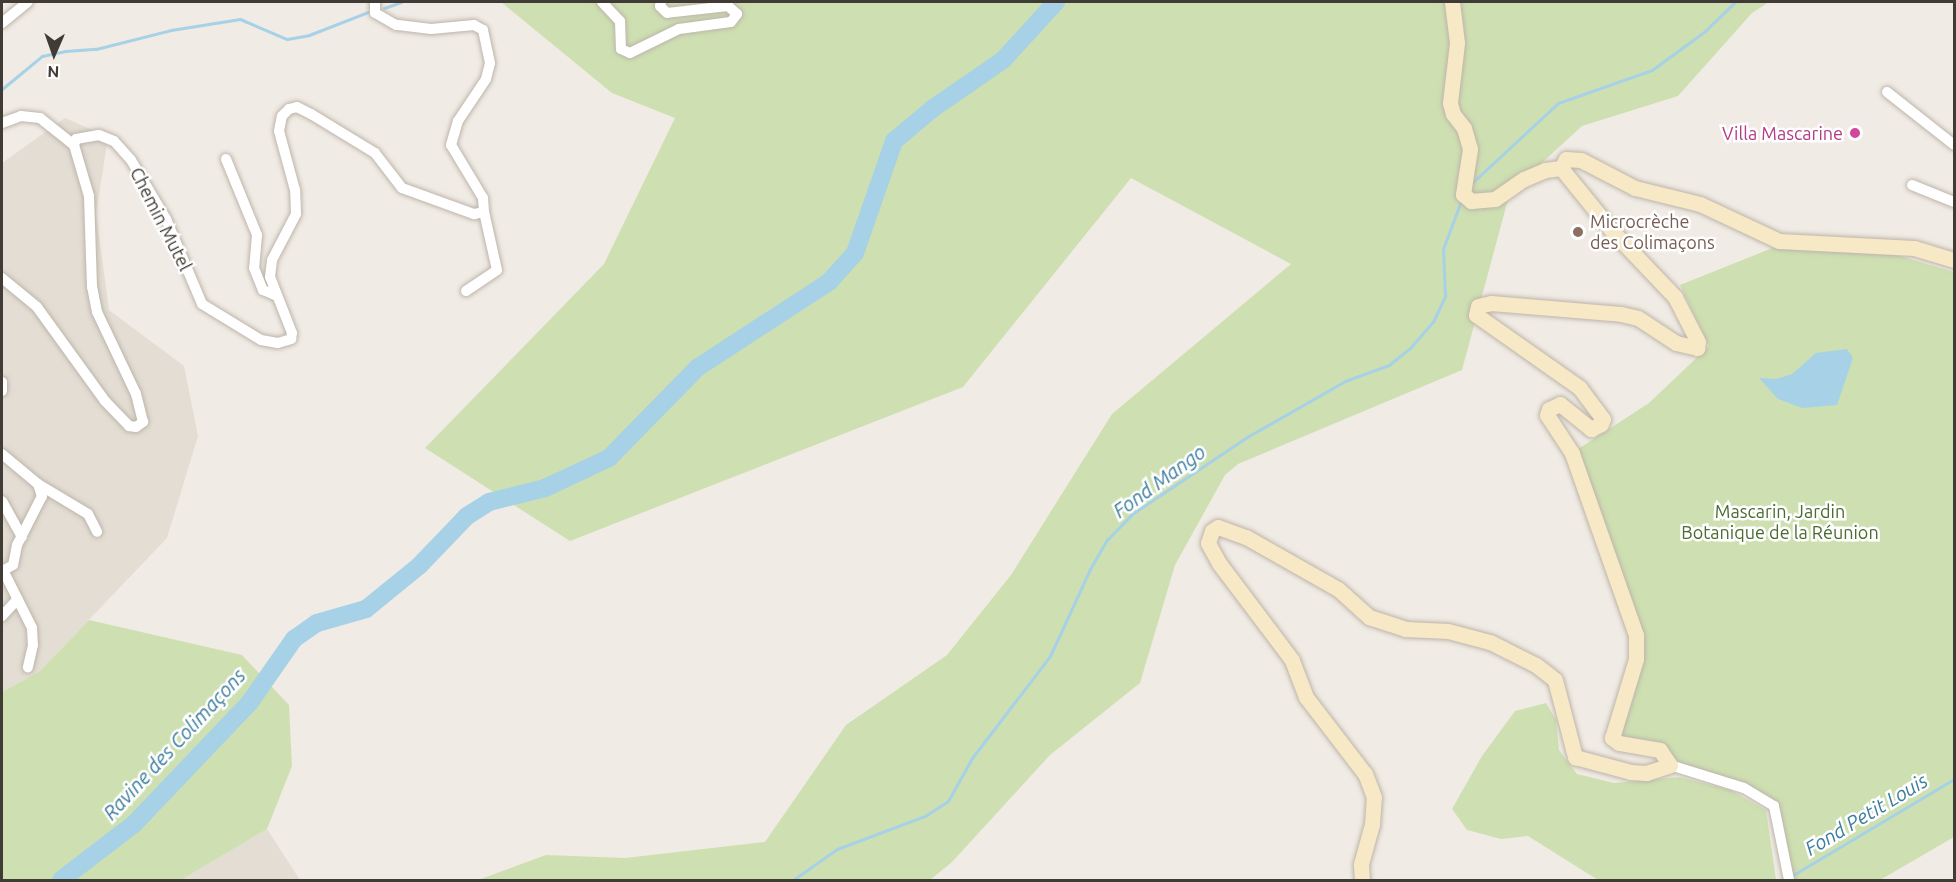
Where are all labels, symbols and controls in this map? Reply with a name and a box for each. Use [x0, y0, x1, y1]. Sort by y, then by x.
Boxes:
north arrow [24, 24, 84, 84]
text: N [47, 63, 60, 81]
place label: Villa Mascarine [1722, 122, 1843, 144]
marker: Villa Mascarine [1848, 126, 1862, 140]
street label: Chemin Mutel [126, 164, 196, 274]
place label: Microcrèche des Colimaçons [1590, 211, 1715, 254]
marker: Microcrèche des Colimaçons [1571, 225, 1585, 239]
water label: Fond Mango [1108, 439, 1210, 523]
park label: Mascarin, Jardin Botanique de la Réunion [1681, 501, 1879, 544]
water label: Ravine des Colimaçons [98, 663, 250, 825]
water label: Fond Petit Louis [1800, 768, 1932, 860]

